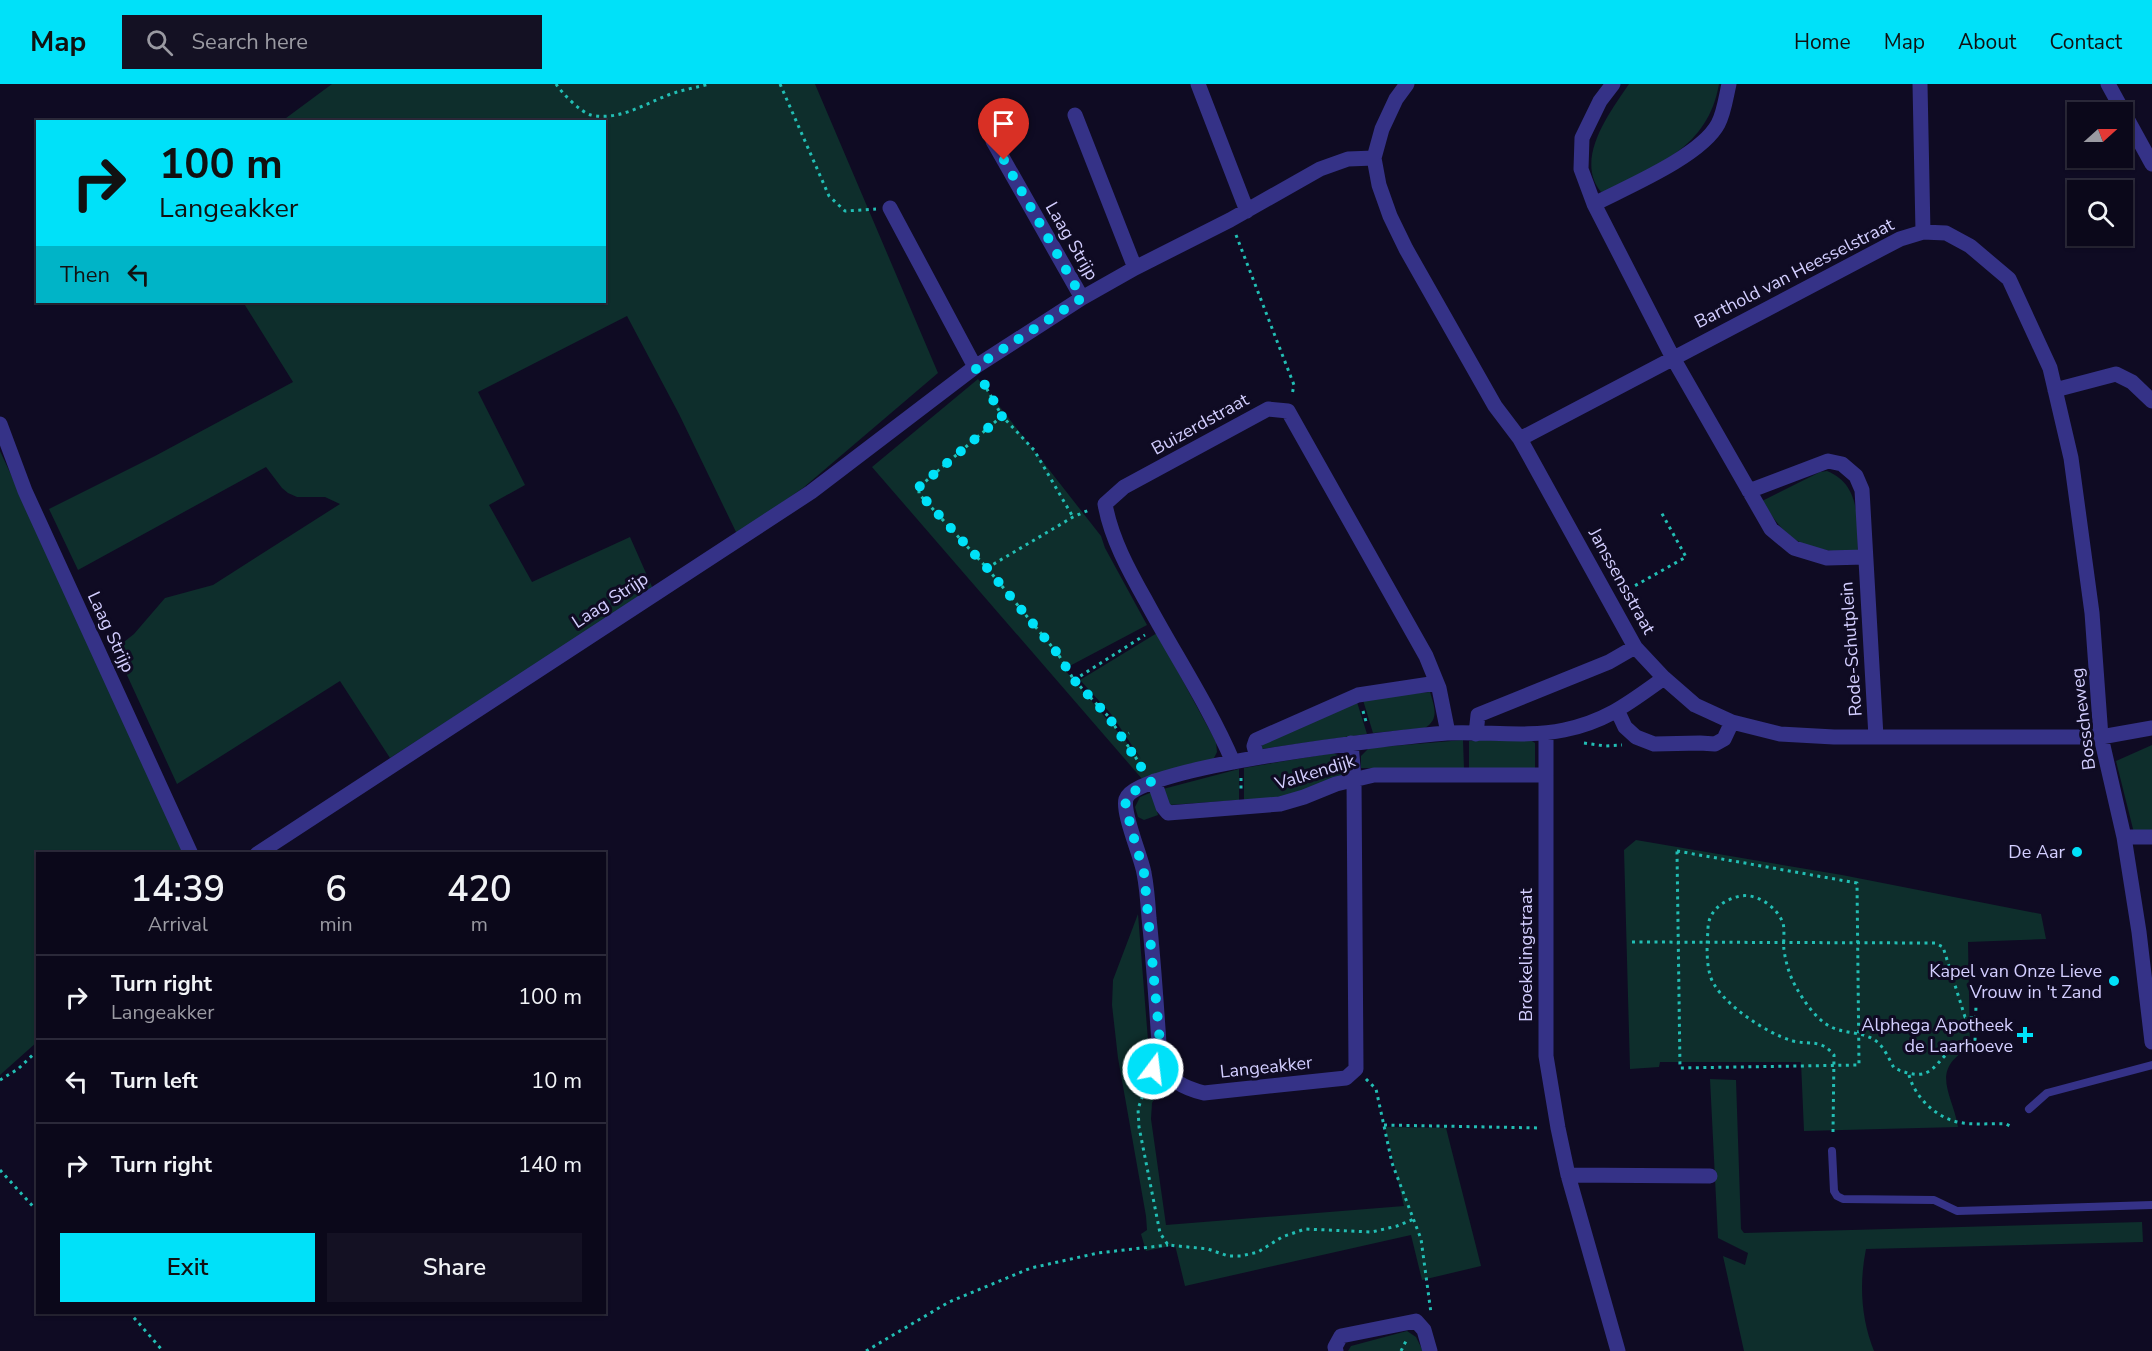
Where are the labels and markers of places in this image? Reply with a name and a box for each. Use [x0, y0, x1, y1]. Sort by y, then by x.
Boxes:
pin [978, 98, 1029, 160]
place label: De Aar [2008, 840, 2066, 864]
marker: De Aar [2070, 845, 2084, 859]
place label: Kapel van Onze Lieve Vrouw in 't Zand [1929, 959, 2102, 1004]
marker: Kapel van Onze Lieve Vrouw in 't Zand [2107, 974, 2121, 988]
place label: Alphega Apotheek de Laarhoeve [1861, 1013, 2014, 1058]
marker: Alphega Apotheek de Laarhoeve [2018, 1028, 2032, 1042]

